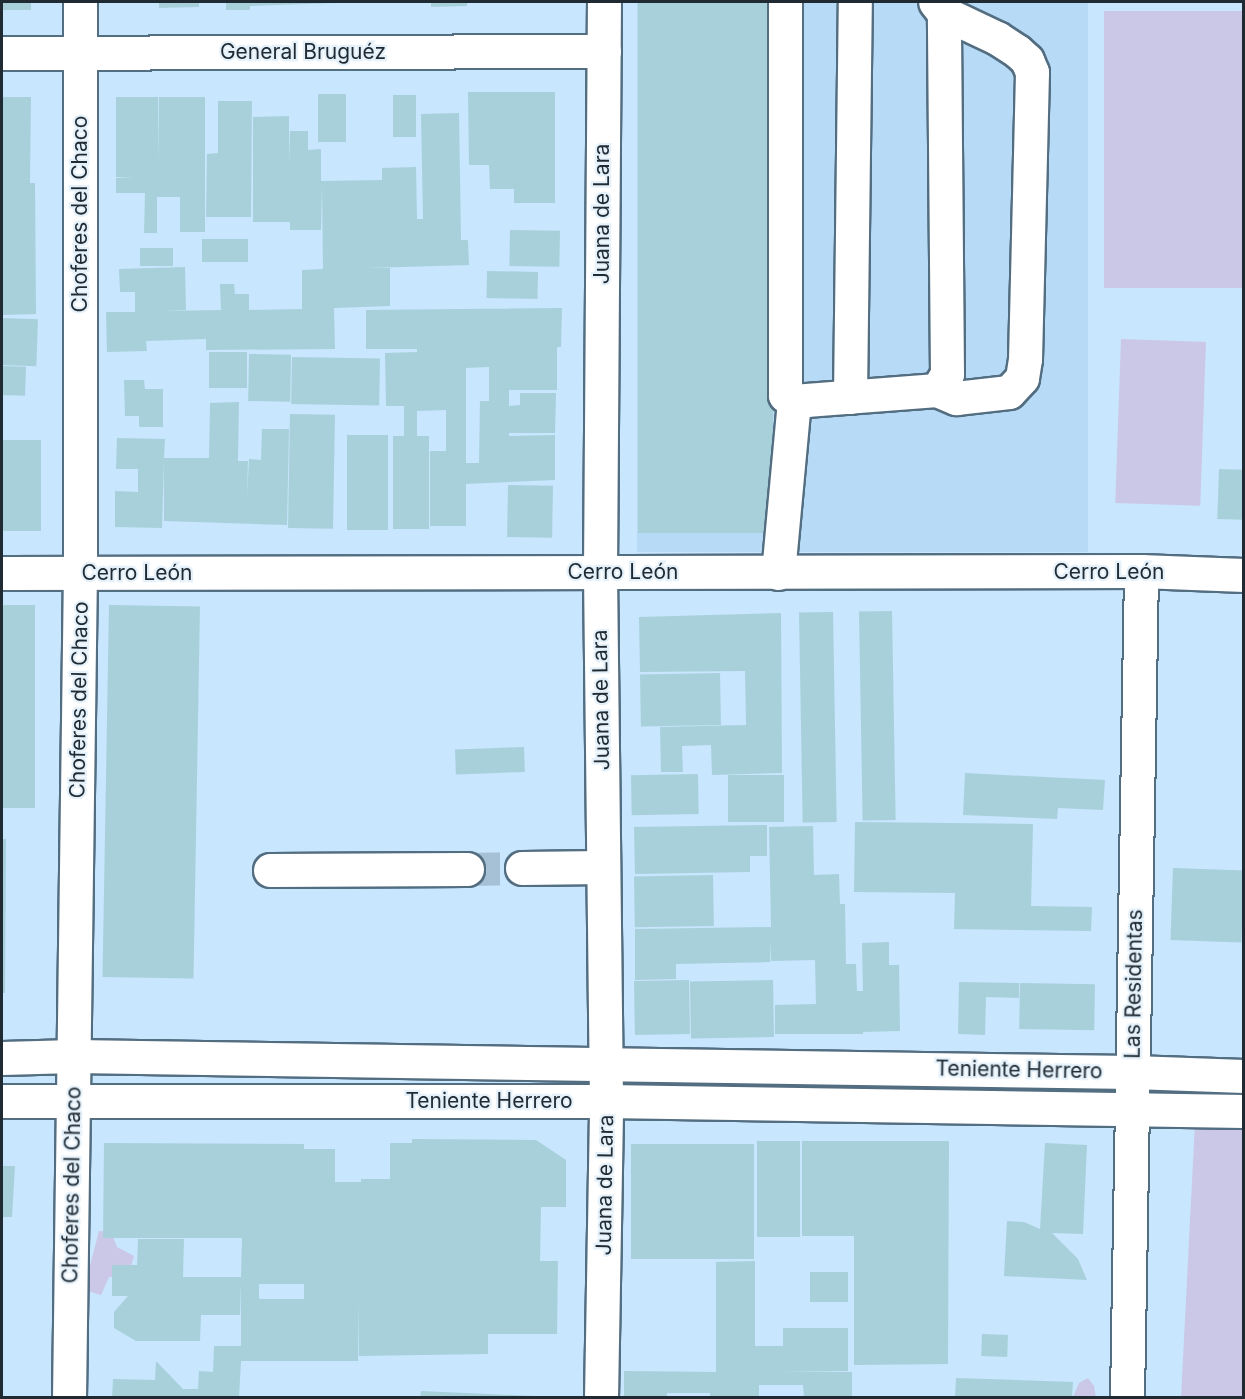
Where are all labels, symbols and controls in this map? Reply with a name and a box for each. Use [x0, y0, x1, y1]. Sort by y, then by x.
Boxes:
street label: General Bruguéz [220, 39, 386, 65]
street label: Choferes del Chaco [67, 116, 93, 312]
street label: Juana de Lara [589, 144, 615, 284]
street label: Cerro León [568, 559, 678, 585]
street label: Cerro León [1054, 559, 1164, 585]
street label: Cerro León [82, 560, 192, 586]
street label: Choferes del Chaco [65, 601, 93, 799]
street label: Juana de Lara [587, 629, 615, 771]
street label: Las Residentas [1120, 909, 1148, 1059]
street label: Teniente Herrero [935, 1056, 1103, 1084]
street label: Choferes del Chaco [58, 1086, 86, 1284]
street label: Teniente Herrero [405, 1088, 573, 1114]
street label: Juana de Lara [591, 1114, 619, 1256]

